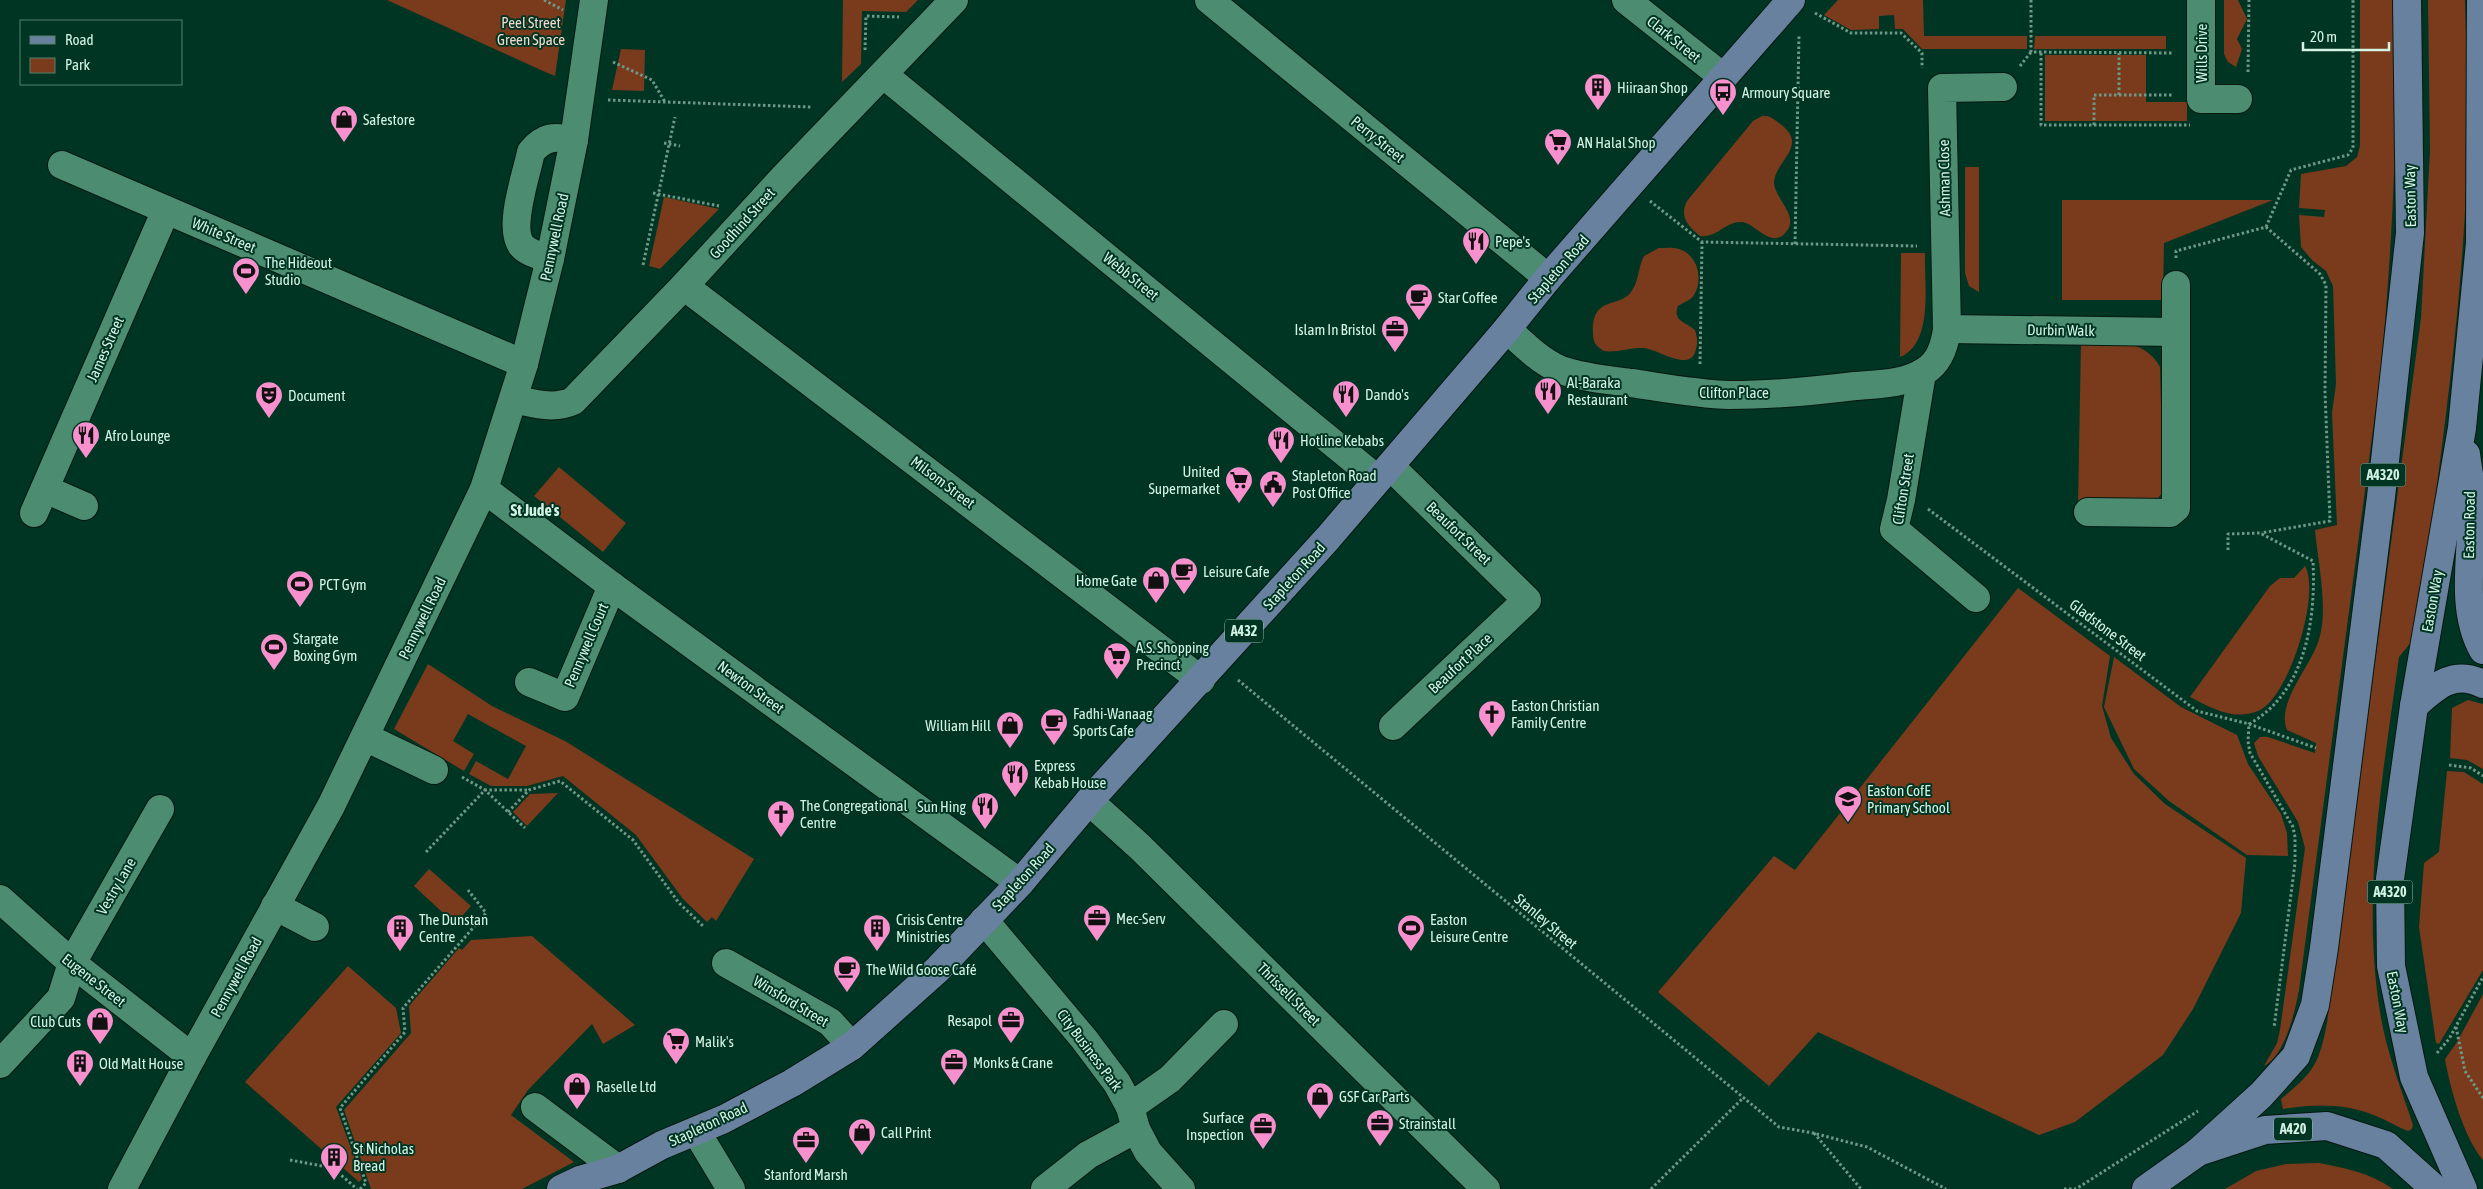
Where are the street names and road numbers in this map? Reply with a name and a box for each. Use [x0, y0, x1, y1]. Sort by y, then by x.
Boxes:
street label: Clark Street [1644, 12, 1704, 66]
street label: Wills Drive [2193, 23, 2210, 82]
street label: Perry Street [1348, 112, 1408, 166]
street label: Ashman Close [1935, 139, 1953, 217]
street label: Easton Way [2401, 164, 2419, 228]
street label: Goodhind Street [706, 184, 778, 262]
street label: Pennywell Road [536, 192, 572, 282]
street label: White Street [190, 214, 258, 256]
street label: Stapleton Road [1524, 232, 1592, 306]
street label: Webb Street [1100, 248, 1162, 304]
street label: James Street [83, 314, 127, 384]
street label: Durbin Walk [2027, 321, 2096, 339]
street label: Clifton Place [1699, 384, 1769, 401]
street label: Milsom Street [908, 452, 978, 512]
street label: Clifton Street [1889, 452, 1917, 526]
road number: A4320 [2360, 464, 2406, 486]
street label: Easton Road [2460, 491, 2478, 559]
street label: Beaufort Street [1423, 498, 1495, 568]
street label: Stapleton Road [1259, 539, 1329, 613]
street label: Easton Way [2418, 569, 2446, 633]
street label: Pennywell Road [395, 574, 449, 662]
street label: Gladstone Street [2066, 596, 2150, 664]
street label: Pennywell Court [561, 600, 611, 690]
road number: A432 [1225, 620, 1263, 642]
street label: Beaufort Place [1425, 629, 1495, 697]
street label: Newton Street [714, 657, 788, 717]
street label: Stapleton Road [988, 840, 1058, 914]
street label: Vestry Lane [93, 854, 139, 917]
road number: A4320 [2368, 880, 2412, 904]
street label: Stanley Street [1511, 890, 1581, 952]
street label: Pennywell Road [207, 934, 265, 1020]
street label: Eugene Street [59, 950, 129, 1010]
street label: Thrissell Street [1254, 959, 1324, 1029]
street label: Easton Way [2384, 970, 2412, 1034]
street label: Winsford Street [750, 972, 832, 1030]
street label: City Business Park [1054, 1006, 1126, 1094]
street label: Stapleton Road [666, 1098, 750, 1150]
road number: A420 [2274, 1118, 2312, 1140]

